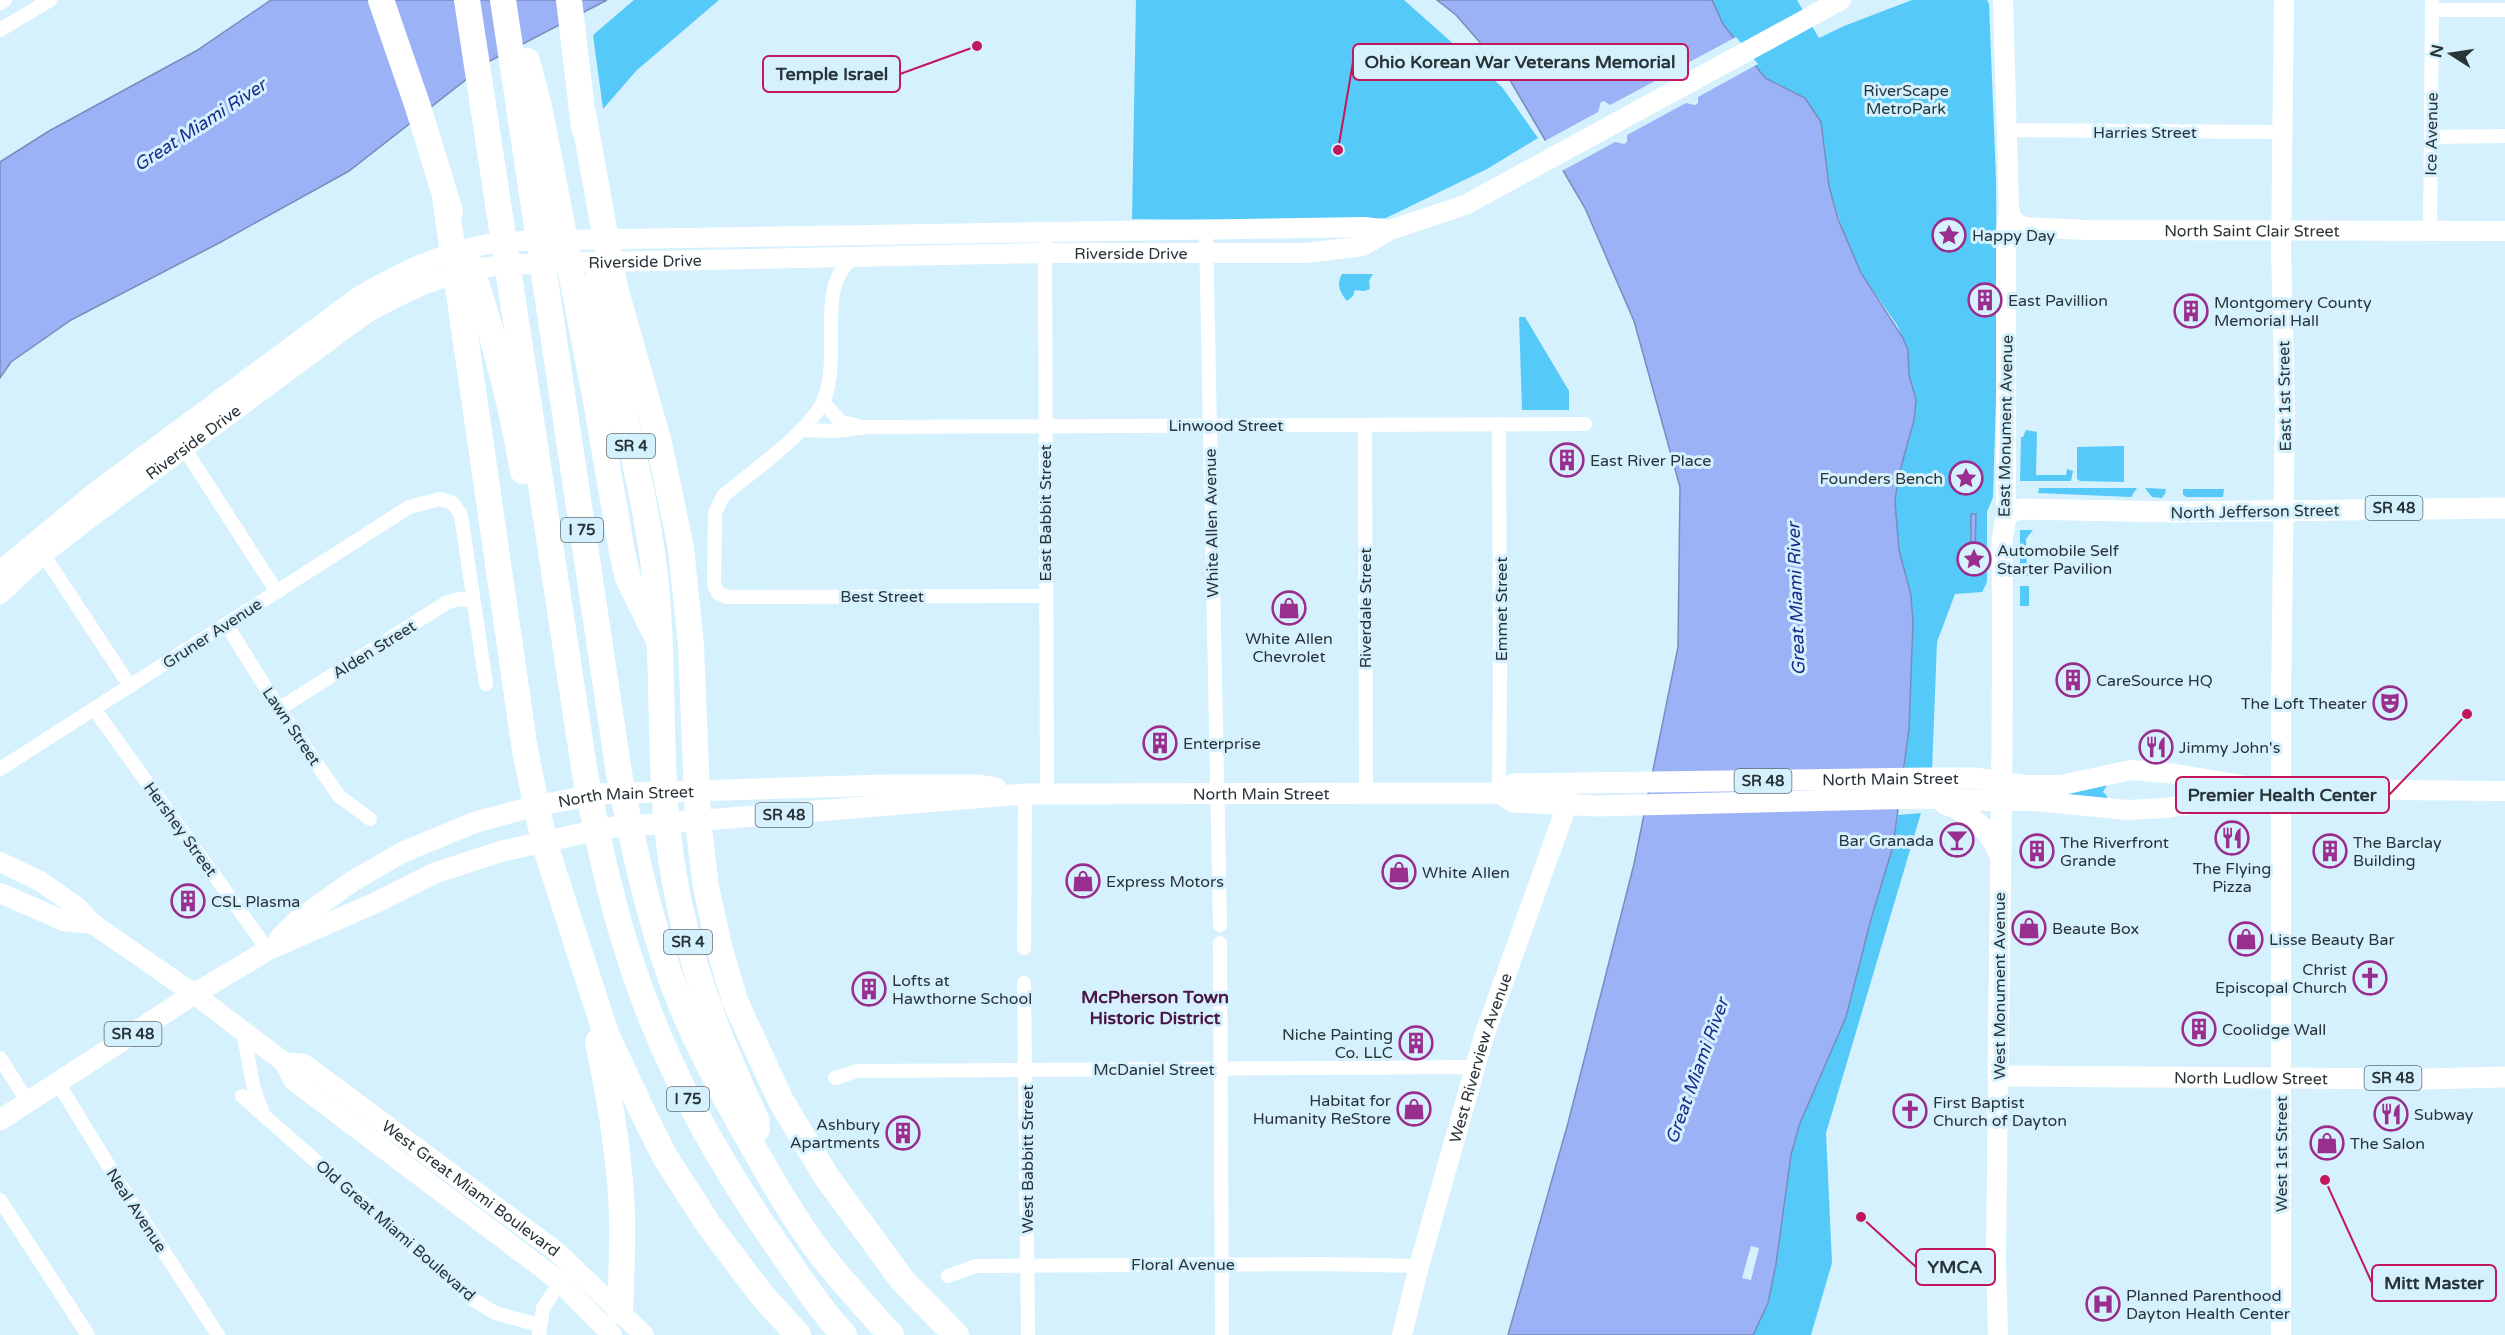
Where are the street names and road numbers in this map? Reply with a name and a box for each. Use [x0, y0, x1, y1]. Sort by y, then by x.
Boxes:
street label: Ice Avenue [2421, 92, 2443, 176]
street label: Harries Street [2093, 123, 2197, 143]
street label: North Saint Clair Street [2164, 221, 2340, 242]
street label: Riverside Drive [1074, 244, 1188, 264]
street label: Riverside Drive [588, 251, 702, 273]
street label: East Monument Avenue [1994, 335, 2018, 517]
street label: East 1st Street [2274, 340, 2296, 451]
street label: Riverside Drive [142, 401, 245, 484]
street label: Linwood Street [1169, 416, 1283, 436]
road number: SR 4 [607, 434, 655, 458]
street label: East Babbit Street [1036, 444, 1056, 582]
street label: White Allen Avenue [1201, 448, 1223, 598]
road number: SR 48 [2366, 496, 2422, 520]
street label: North Jefferson Street [2170, 501, 2340, 523]
road number: I 75 [561, 518, 603, 542]
street label: Riverdale Street [1356, 548, 1376, 668]
street label: Emmet Street [1492, 557, 1512, 661]
street label: Best Street [840, 587, 924, 607]
street label: Gruner Avenue [159, 594, 266, 673]
street label: Alden Street [329, 616, 420, 683]
street label: Lawn Street [258, 684, 325, 770]
road number: SR 48 [1734, 769, 1792, 793]
street label: North Main Street [1822, 769, 1959, 791]
street label: Hershey Street [139, 778, 221, 881]
street label: North Main Street [556, 782, 694, 812]
street label: North Main Street [1193, 784, 1330, 805]
road number: SR 48 [756, 803, 812, 827]
street label: West Monument Avenue [1990, 892, 2010, 1080]
road number: SR 4 [664, 930, 712, 954]
street label: West Riverview Avenue [1445, 970, 1517, 1145]
road number: SR 48 [104, 1022, 162, 1046]
street label: McDaniel Street [1093, 1060, 1215, 1080]
road number: SR 48 [2364, 1066, 2422, 1090]
street label: North Ludlow Street [2174, 1068, 2328, 1089]
street label: West Babbitt Street [1018, 1085, 1038, 1233]
road number: I 75 [667, 1087, 709, 1111]
street label: West 1st Street [2272, 1096, 2292, 1212]
street label: West Great Miami Boulevard [377, 1116, 563, 1261]
street label: Old Great Miami Boulevard [311, 1156, 479, 1306]
street label: Neal Avenue [102, 1165, 171, 1256]
street label: Floral Avenue [1131, 1255, 1235, 1275]

